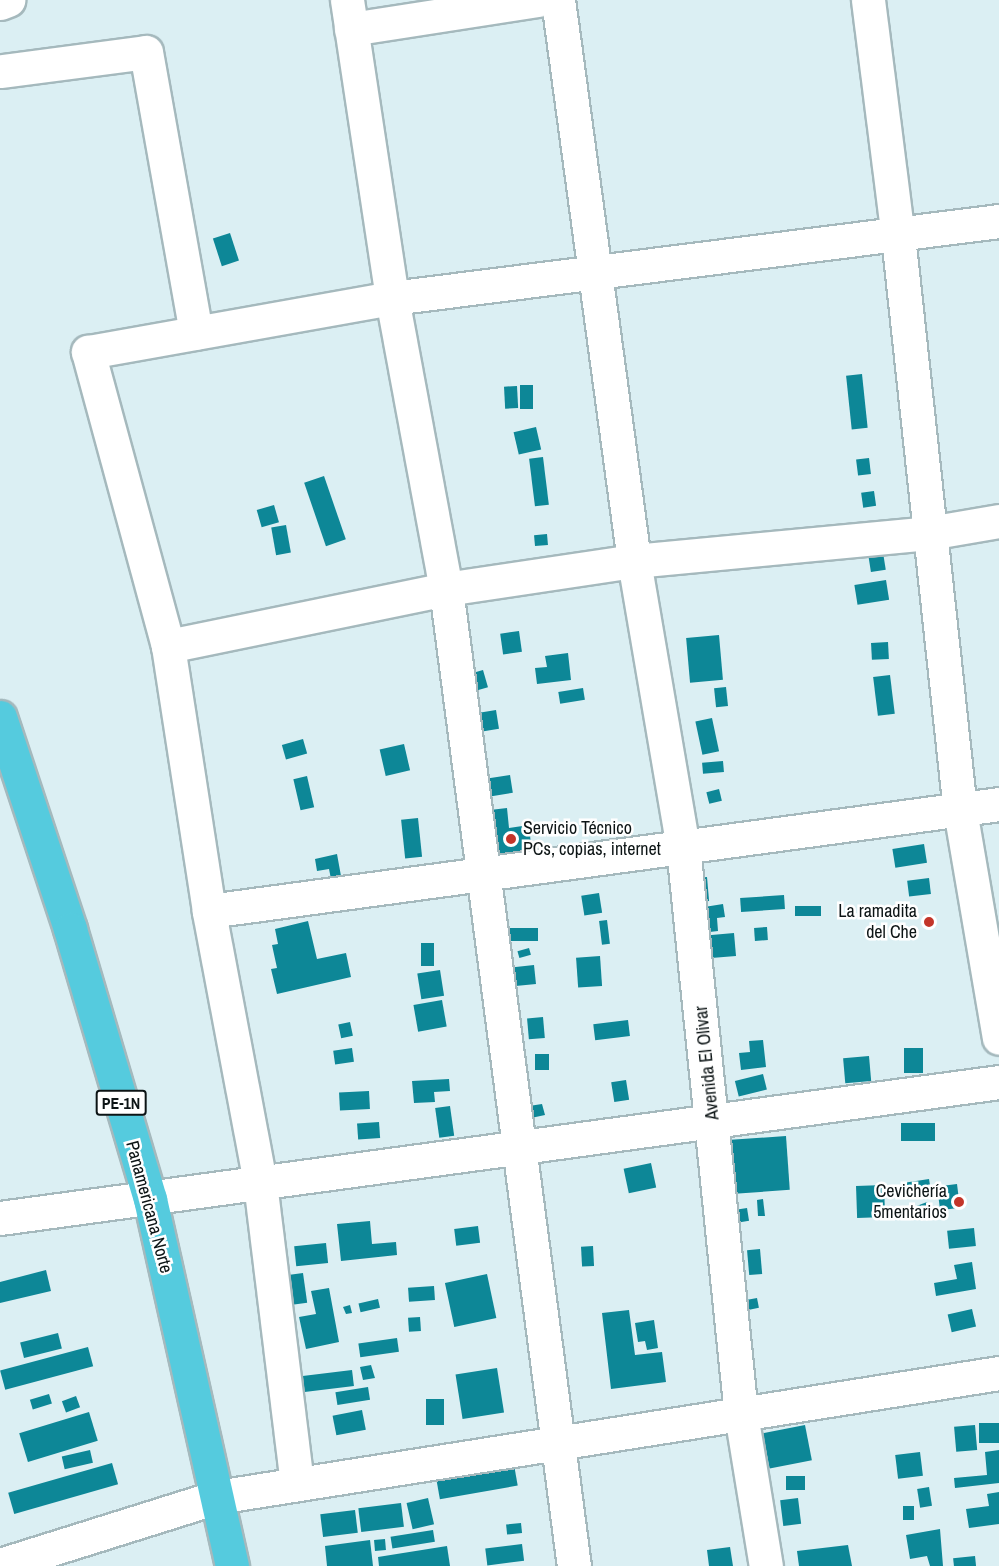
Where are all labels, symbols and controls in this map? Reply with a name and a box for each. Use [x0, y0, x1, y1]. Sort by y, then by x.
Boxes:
place label: Servicio Técnico PCs, copias, internet [523, 818, 661, 860]
marker: Servicio Técnico PCs, copias, internet [504, 832, 518, 846]
place label: La ramadita del Che [838, 901, 917, 944]
marker: La ramadita del Che [922, 915, 936, 929]
street label: Avenida El Olivar [690, 1005, 724, 1121]
road number: PE-1N [96, 1090, 146, 1116]
street label: Panamericana Norte [121, 1138, 177, 1276]
place label: Cevichería 5mentarios [873, 1181, 947, 1224]
marker: Cevichería 5mentarios [952, 1195, 966, 1209]

